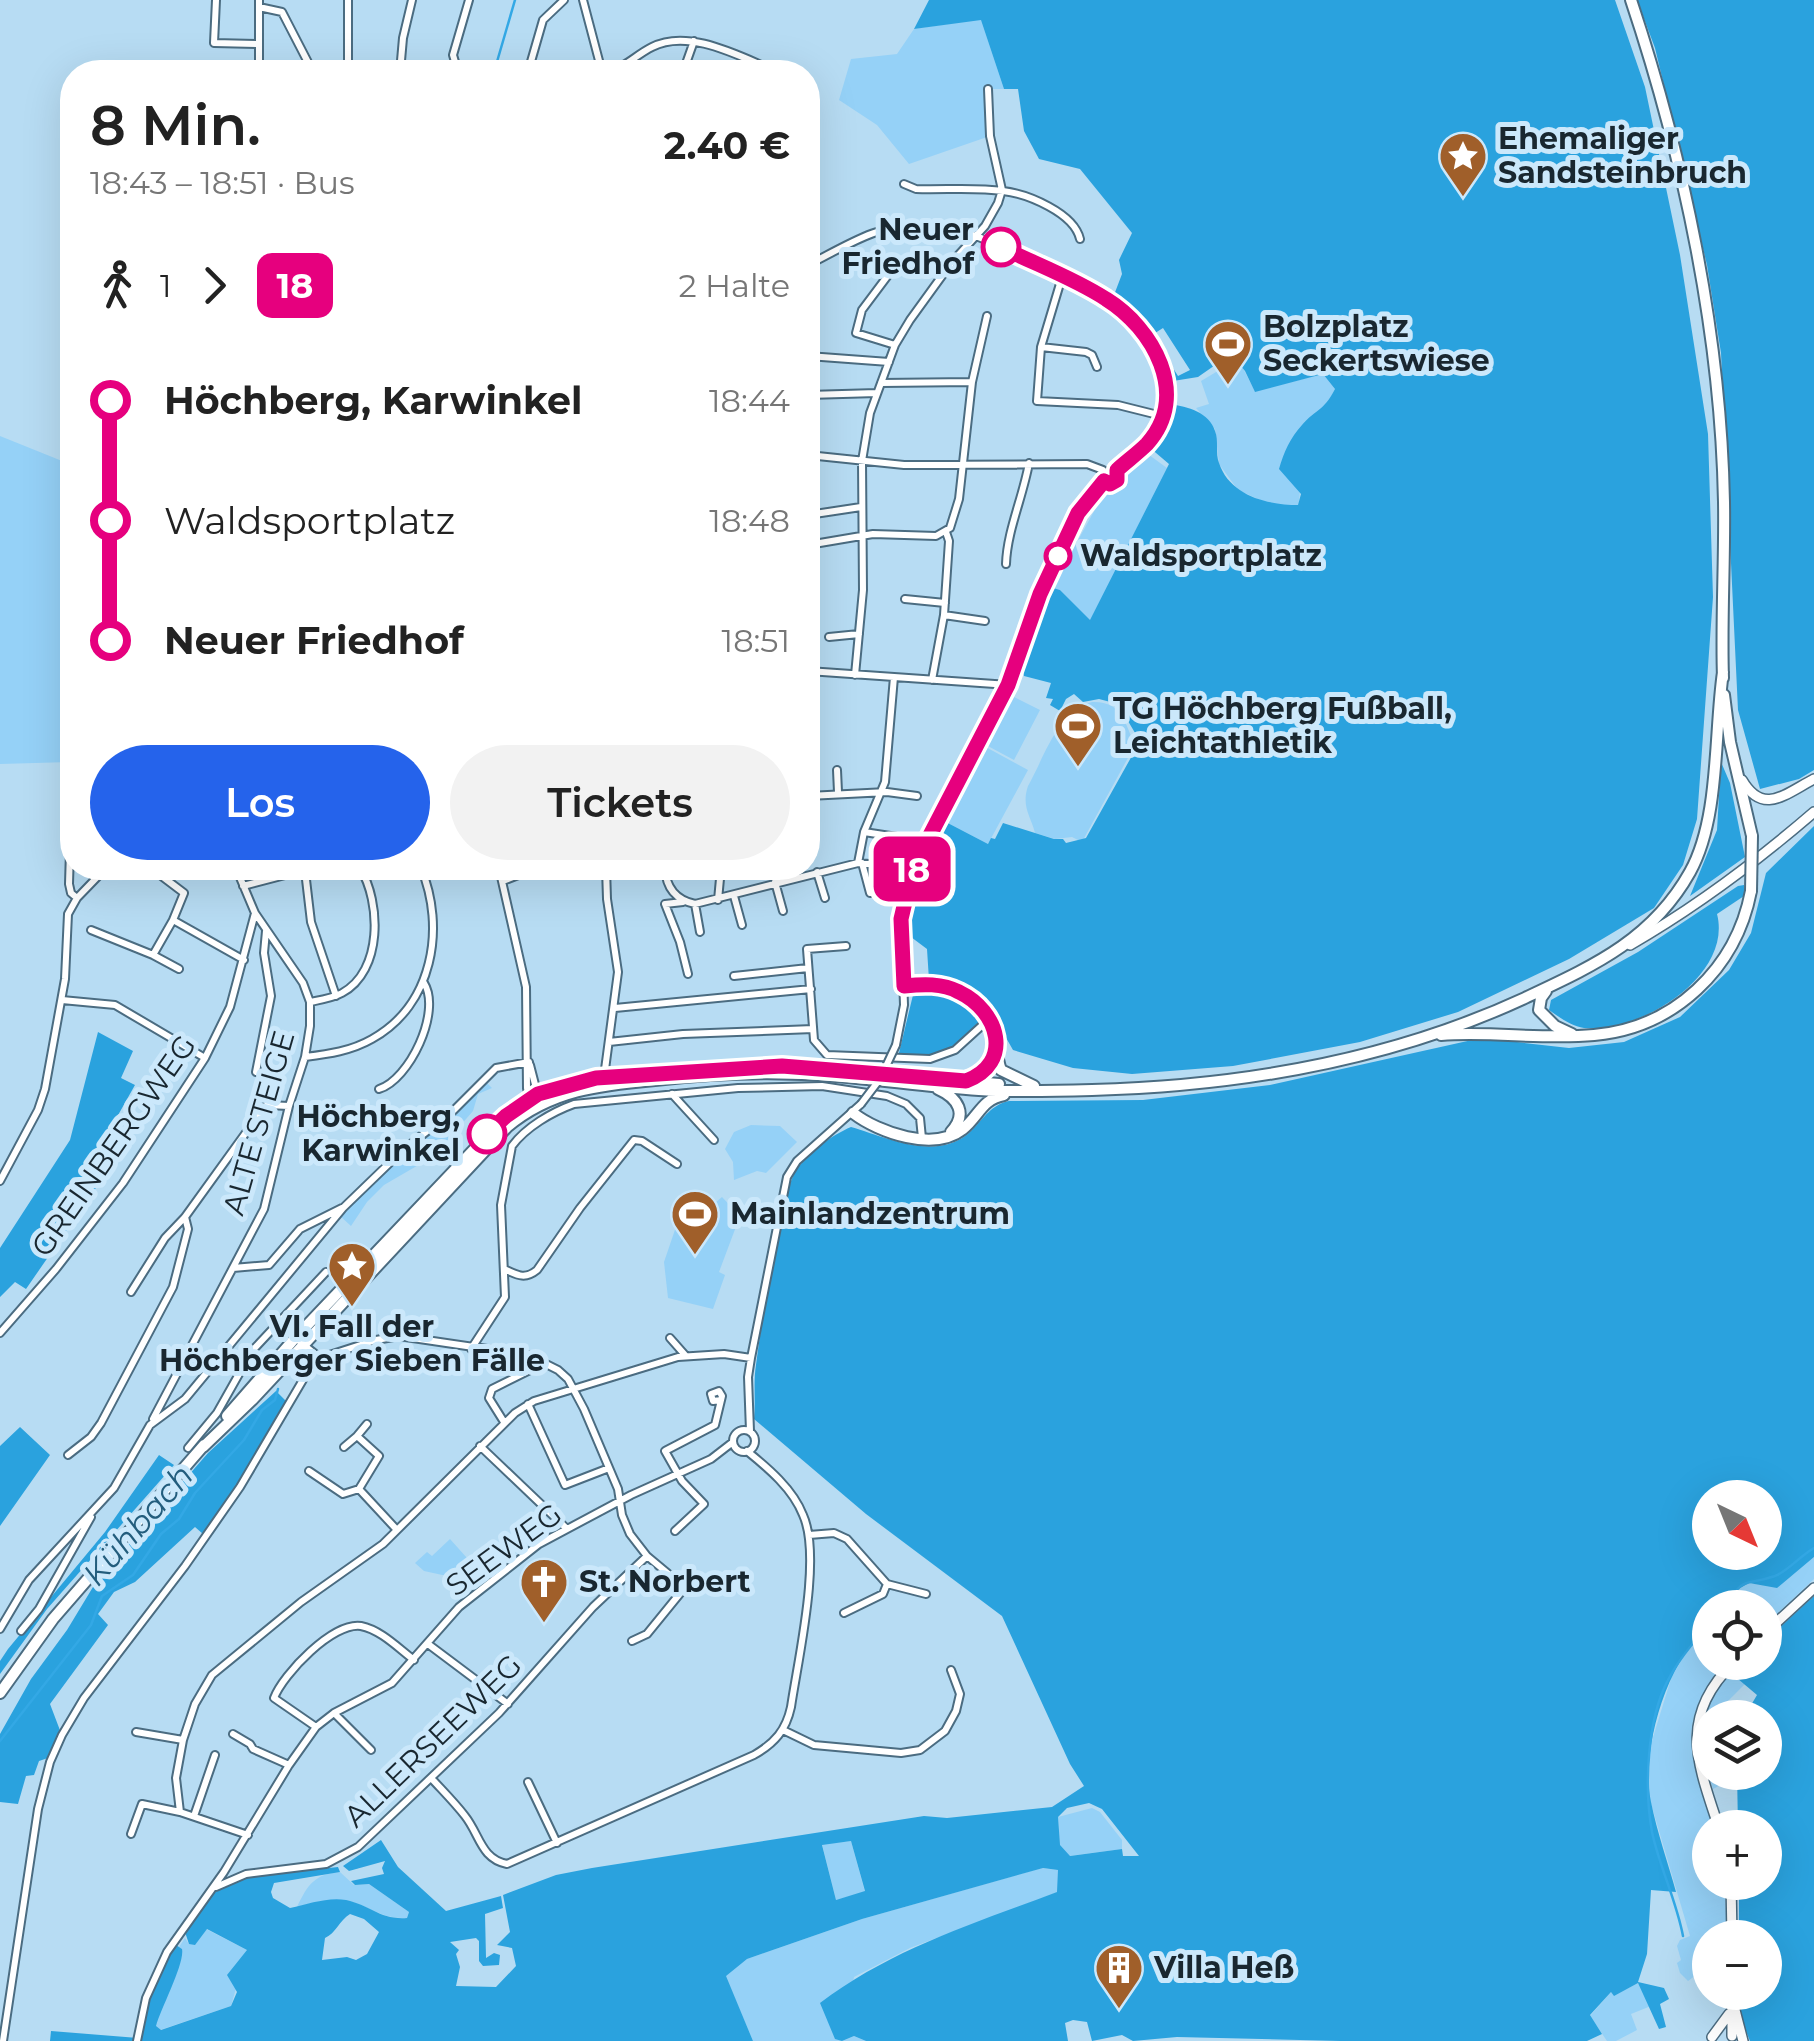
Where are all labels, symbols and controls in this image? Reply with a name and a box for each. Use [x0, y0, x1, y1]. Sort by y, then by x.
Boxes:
text: 8 Min. [90, 92, 261, 159]
place label: Ehemaliger Sandsteinbruch [1498, 120, 1747, 191]
text: 2.40 € [664, 122, 790, 169]
place icon: Ehemaliger Sandsteinbruch [1437, 130, 1489, 198]
text: 18:43 – 18:51 · Bus [90, 163, 355, 202]
place label: Neuer Friedhof [841, 211, 975, 282]
marker: Neuer Friedhof [982, 228, 1020, 266]
icon: walk [90, 258, 145, 313]
icon: forward [187, 258, 242, 313]
text: 18 [277, 264, 313, 307]
text: 1 [160, 266, 172, 305]
text: 2 Halte [678, 266, 790, 305]
place label: Bolzplatz Seckertswiese [1263, 308, 1490, 379]
sports icon: Bolzplatz Seckertswiese [1202, 318, 1254, 386]
text: Höchberg, Karwinkel [164, 377, 583, 424]
text: 18:44 [709, 381, 790, 420]
text: Waldsportplatz [164, 497, 455, 544]
text: 18:48 [709, 501, 790, 540]
place label: Waldsportplatz [1080, 537, 1322, 574]
marker: Waldsportplatz [1045, 543, 1071, 569]
text: Neuer Friedhof [164, 617, 464, 664]
text: 18:51 [722, 621, 790, 660]
place label: TG Höchberg Fußball, Leichtathletik [1113, 690, 1452, 761]
sports icon: TG Höchberg Fußball, Leichtathletik [1052, 700, 1104, 768]
button: Los [90, 745, 430, 860]
button: Tickets [450, 745, 790, 860]
line badge: 18 [867, 836, 957, 902]
text: 18 [894, 848, 930, 891]
street label: ALTE STEIGE [215, 1027, 302, 1219]
street label: GREINBERGWEG [23, 1028, 204, 1264]
place label: Höchberg, Karwinkel [297, 1098, 460, 1169]
marker: Höchberg, Karwinkel [468, 1115, 506, 1153]
sports icon: Mainlandzentrum [669, 1188, 721, 1256]
place label: Mainlandzentrum [730, 1195, 1010, 1232]
place icon: VI. Fall der Höchberger Sieben Fälle [326, 1240, 378, 1308]
place label: VI. Fall der Höchberger Sieben Fälle [159, 1308, 545, 1379]
water label: Kühbach [74, 1456, 201, 1593]
north arrow [1692, 1480, 1782, 1570]
map controls [1692, 1480, 1782, 2010]
street label: SEEWEG [438, 1495, 569, 1604]
church icon: St. Norbert [518, 1556, 570, 1624]
place label: St. Norbert [579, 1563, 751, 1600]
button: locate [1692, 1590, 1782, 1680]
street label: ALLERSEEWEG [336, 1646, 529, 1835]
button: layers [1692, 1700, 1782, 1790]
button: + [1692, 1810, 1782, 1900]
button: − [1692, 1920, 1782, 2010]
building icon: Villa Heß [1093, 1942, 1145, 2010]
place label: Villa Heß [1153, 1949, 1294, 1986]

